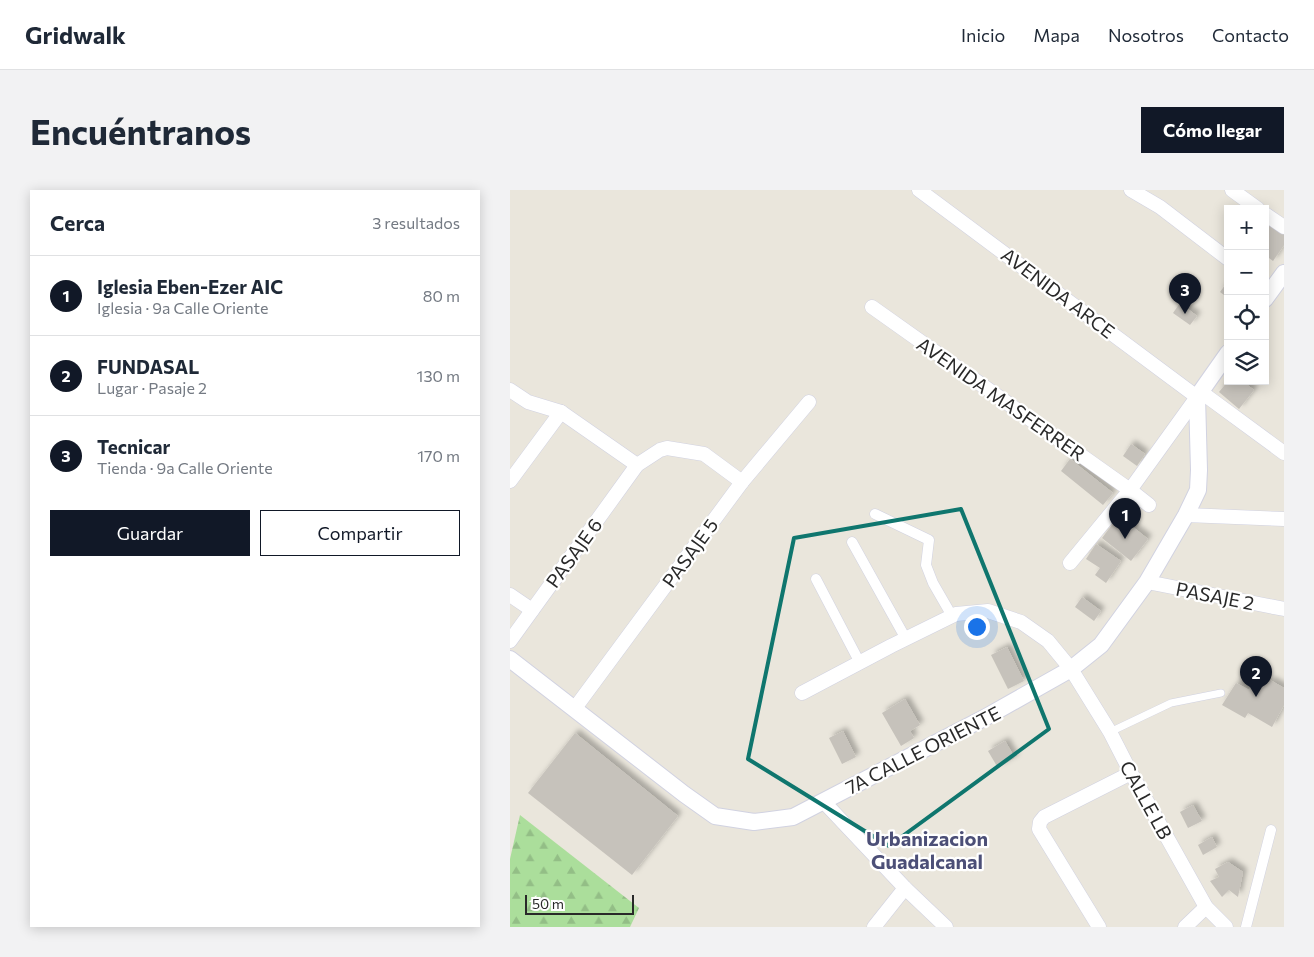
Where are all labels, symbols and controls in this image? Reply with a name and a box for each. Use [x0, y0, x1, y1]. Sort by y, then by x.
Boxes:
text: Gridwalk [25, 20, 126, 49]
text: Inicio [961, 24, 1005, 46]
text: Mapa [1033, 24, 1080, 46]
text: Nosotros [1108, 24, 1184, 46]
text: Contacto [1212, 24, 1289, 46]
button: Cómo llegar [1141, 107, 1284, 153]
text: Encuéntranos [30, 109, 251, 152]
map controls [1224, 205, 1269, 385]
button: + [1224, 205, 1269, 250]
text: Cerca [50, 210, 105, 235]
text: 3 resultados [372, 213, 460, 232]
street label: AVENIDA ARCE [997, 243, 1119, 343]
button: − [1224, 250, 1269, 295]
pin: 3 [1169, 273, 1201, 314]
text: Iglesia Eben-Ezer AIC [97, 275, 283, 298]
text: 1 [62, 286, 70, 305]
text: 80 m [423, 286, 460, 305]
button: locate [1224, 295, 1269, 340]
text: Iglesia · 9a Calle Oriente [97, 298, 268, 317]
street label: AVENIDA MASFERRER [913, 332, 1090, 466]
button: layers [1224, 340, 1269, 385]
text: FUNDASAL [97, 355, 199, 378]
text: 2 [61, 366, 71, 385]
text: 130 m [417, 366, 460, 385]
text: Lugar · Pasaje 2 [97, 378, 207, 397]
text: Tecnicar [97, 435, 170, 458]
text: 3 [61, 446, 71, 465]
text: 170 m [417, 446, 460, 465]
text: Tienda · 9a Calle Oriente [97, 458, 273, 477]
pin: 1 [1109, 498, 1141, 539]
button: Guardar [50, 510, 250, 556]
button: Compartir [260, 510, 460, 556]
street label: PASAJE 6 [541, 513, 606, 592]
street label: PASAJE 5 [657, 514, 722, 592]
street label: PASAJE 2 [1174, 577, 1256, 614]
your location [964, 614, 990, 640]
pin: 2 [1240, 656, 1272, 697]
street label: 7A CALLE ORIENTE [842, 701, 1004, 799]
street label: CALLE LB [1116, 757, 1177, 843]
district label: Urbanizacion Guadalcanal [866, 826, 988, 873]
scale bar [525, 892, 634, 915]
text: 50 m [532, 895, 564, 912]

